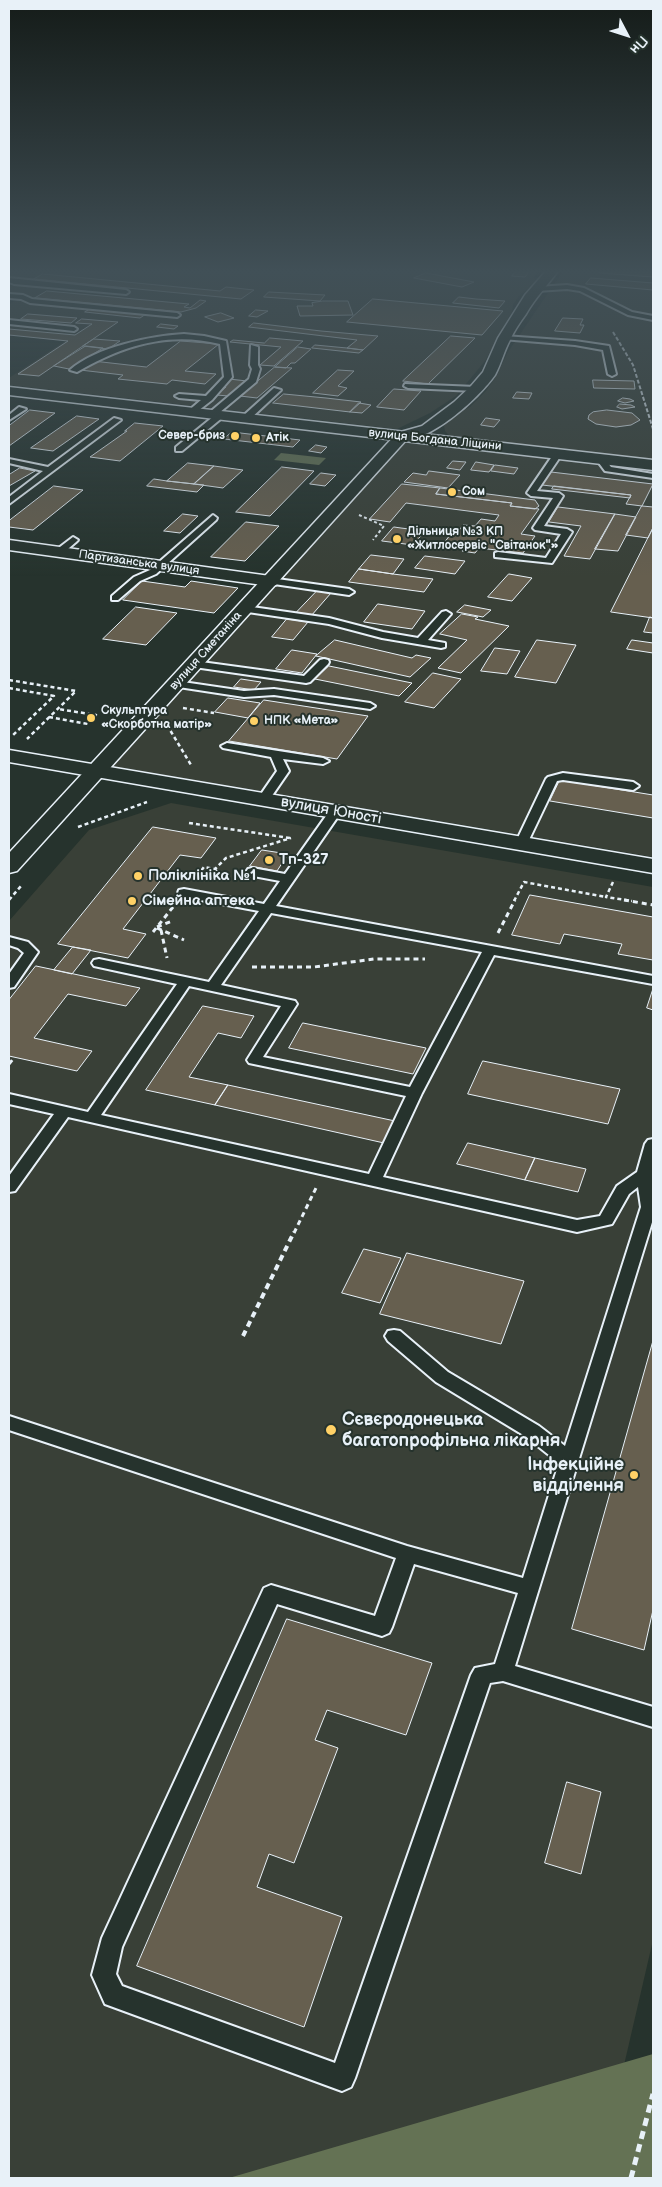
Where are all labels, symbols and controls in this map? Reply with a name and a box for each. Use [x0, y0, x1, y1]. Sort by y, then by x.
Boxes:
north arrow [602, 10, 652, 60]
text: Пн [626, 32, 651, 58]
street label: вулиця Богдана Ліщини [368, 426, 502, 454]
place label: Север-бриз [158, 429, 225, 443]
marker: Север-бриз [229, 430, 241, 442]
place label: Атік [266, 431, 289, 445]
marker: Атік [250, 432, 262, 444]
place label: Сом [462, 485, 485, 499]
marker: Сом [446, 486, 458, 498]
place label: Дільниця №3 КП «Житлосервіс "Світанок"» [407, 525, 559, 553]
marker: Дільниця №3 КП «Житлосервіс "Світанок"» [391, 533, 403, 545]
street label: Партизанська вулиця [78, 547, 200, 579]
street label: вулиця Сметаніна [167, 609, 245, 693]
place label: Скульптура «Скорботна матір» [101, 704, 212, 732]
marker: Скульптура «Скорботна матір» [85, 712, 97, 724]
place label: НПК «Мета» [264, 714, 338, 728]
marker: НПК «Мета» [248, 715, 260, 727]
street label: вулиця Юності [279, 793, 383, 829]
place label: Тп-327 [279, 851, 329, 869]
marker: Тп-327 [263, 854, 275, 866]
place label: Поліклініка №1 [148, 867, 256, 885]
marker: Поліклініка №1 [132, 870, 144, 882]
place label: Сімейна аптека [142, 892, 254, 910]
marker: Сімейна аптека [126, 895, 138, 907]
place label: Сєвєродонецька багатопрофільна лікарня [342, 1409, 560, 1452]
marker: Сєвєродонецька багатопрофільна лікарня [324, 1423, 338, 1437]
place label: Інфекційне відділення [527, 1454, 624, 1496]
marker: Інфекційне відділення [628, 1469, 640, 1481]

